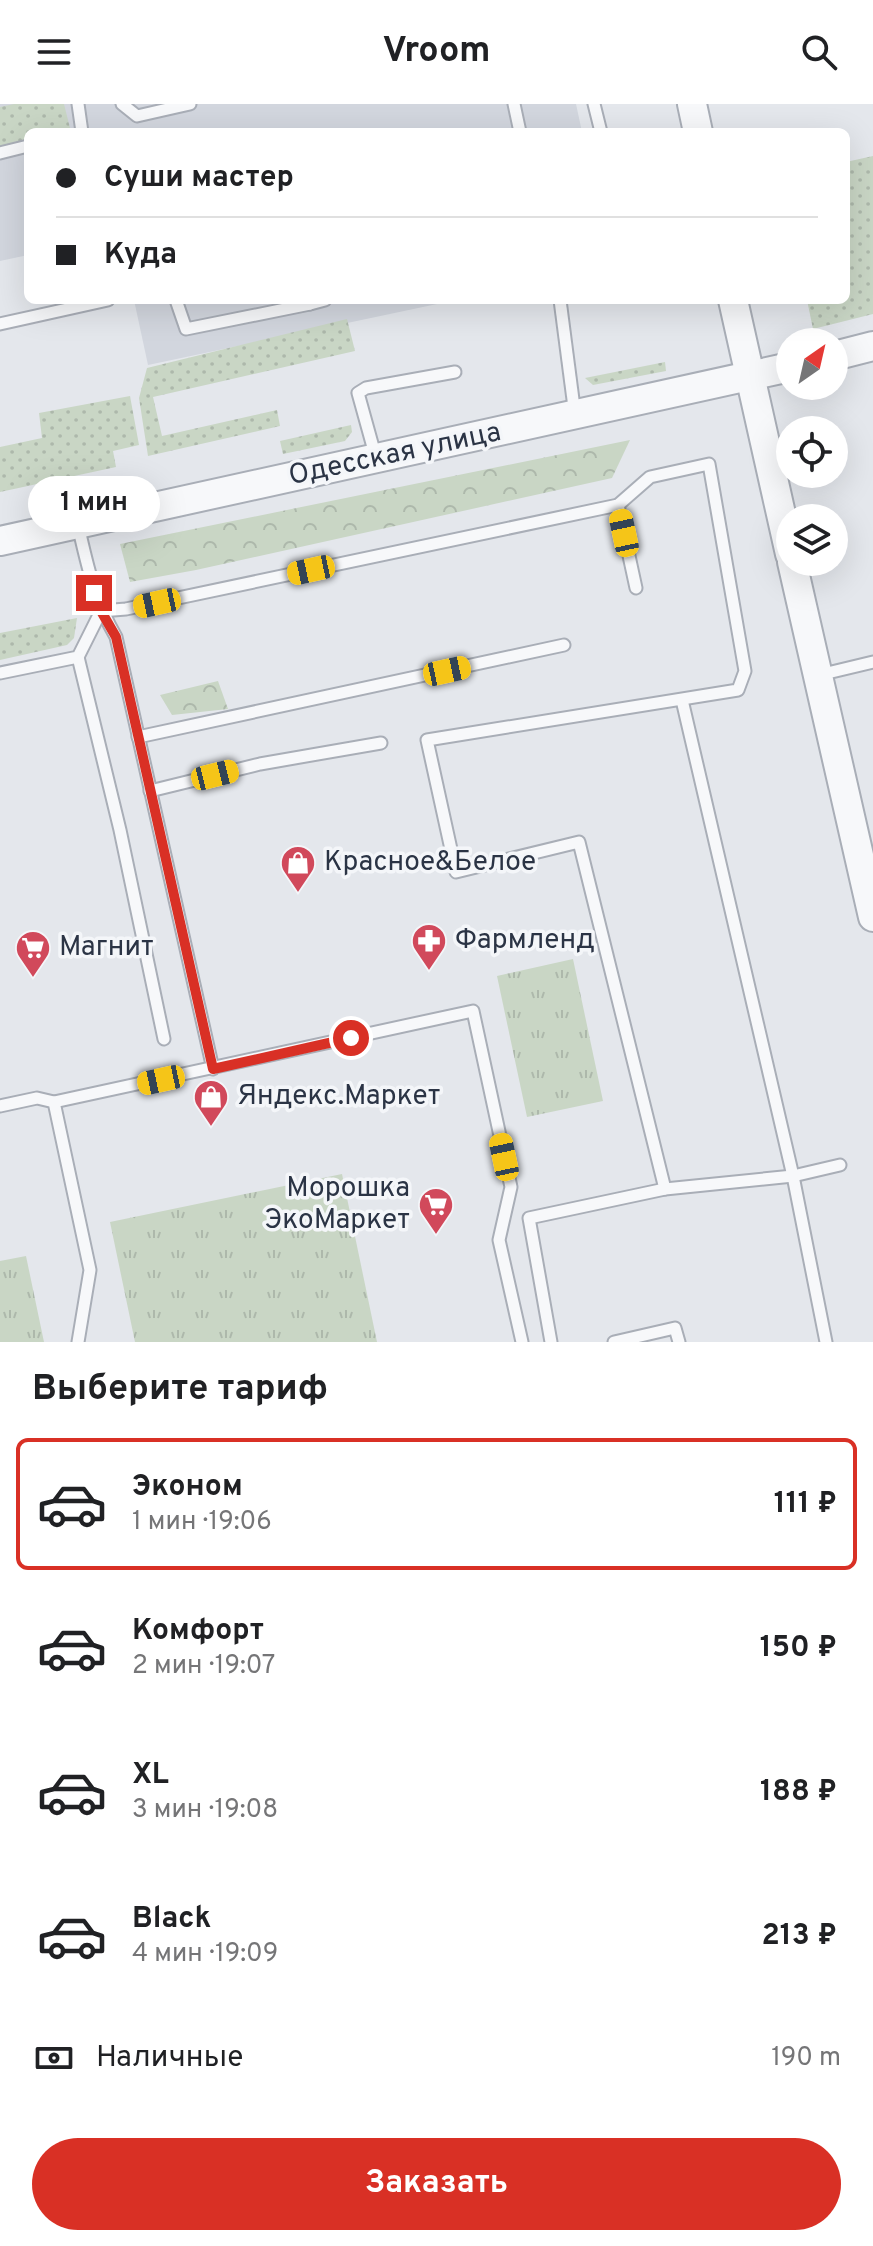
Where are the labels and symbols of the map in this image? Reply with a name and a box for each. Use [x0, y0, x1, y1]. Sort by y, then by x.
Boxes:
north arrow [776, 328, 848, 400]
street label: Одесская улица [286, 415, 504, 495]
callout: 1 мин [28, 477, 160, 533]
car [607, 507, 641, 559]
car [285, 553, 337, 587]
route end [76, 575, 112, 611]
car [131, 586, 183, 620]
car [421, 654, 473, 688]
car [189, 758, 241, 792]
shop icon: Красное&Белое [279, 844, 317, 894]
place label: Красное&Белое [324, 845, 536, 881]
pharmacy icon: Фармленд [410, 922, 448, 972]
place label: Фармленд [455, 923, 595, 959]
supermarket icon: Магнит [14, 929, 52, 979]
place label: Магнит [59, 930, 154, 966]
route start [333, 1020, 369, 1056]
car [135, 1063, 187, 1097]
shop icon: Яндекс.Маркет [192, 1078, 230, 1128]
place label: Яндекс.Маркет [237, 1079, 440, 1115]
car [487, 1131, 521, 1183]
place label: Морошка ЭкоМаркет [264, 1171, 410, 1239]
supermarket icon: Морошка ЭкоМаркет [417, 1186, 455, 1236]

